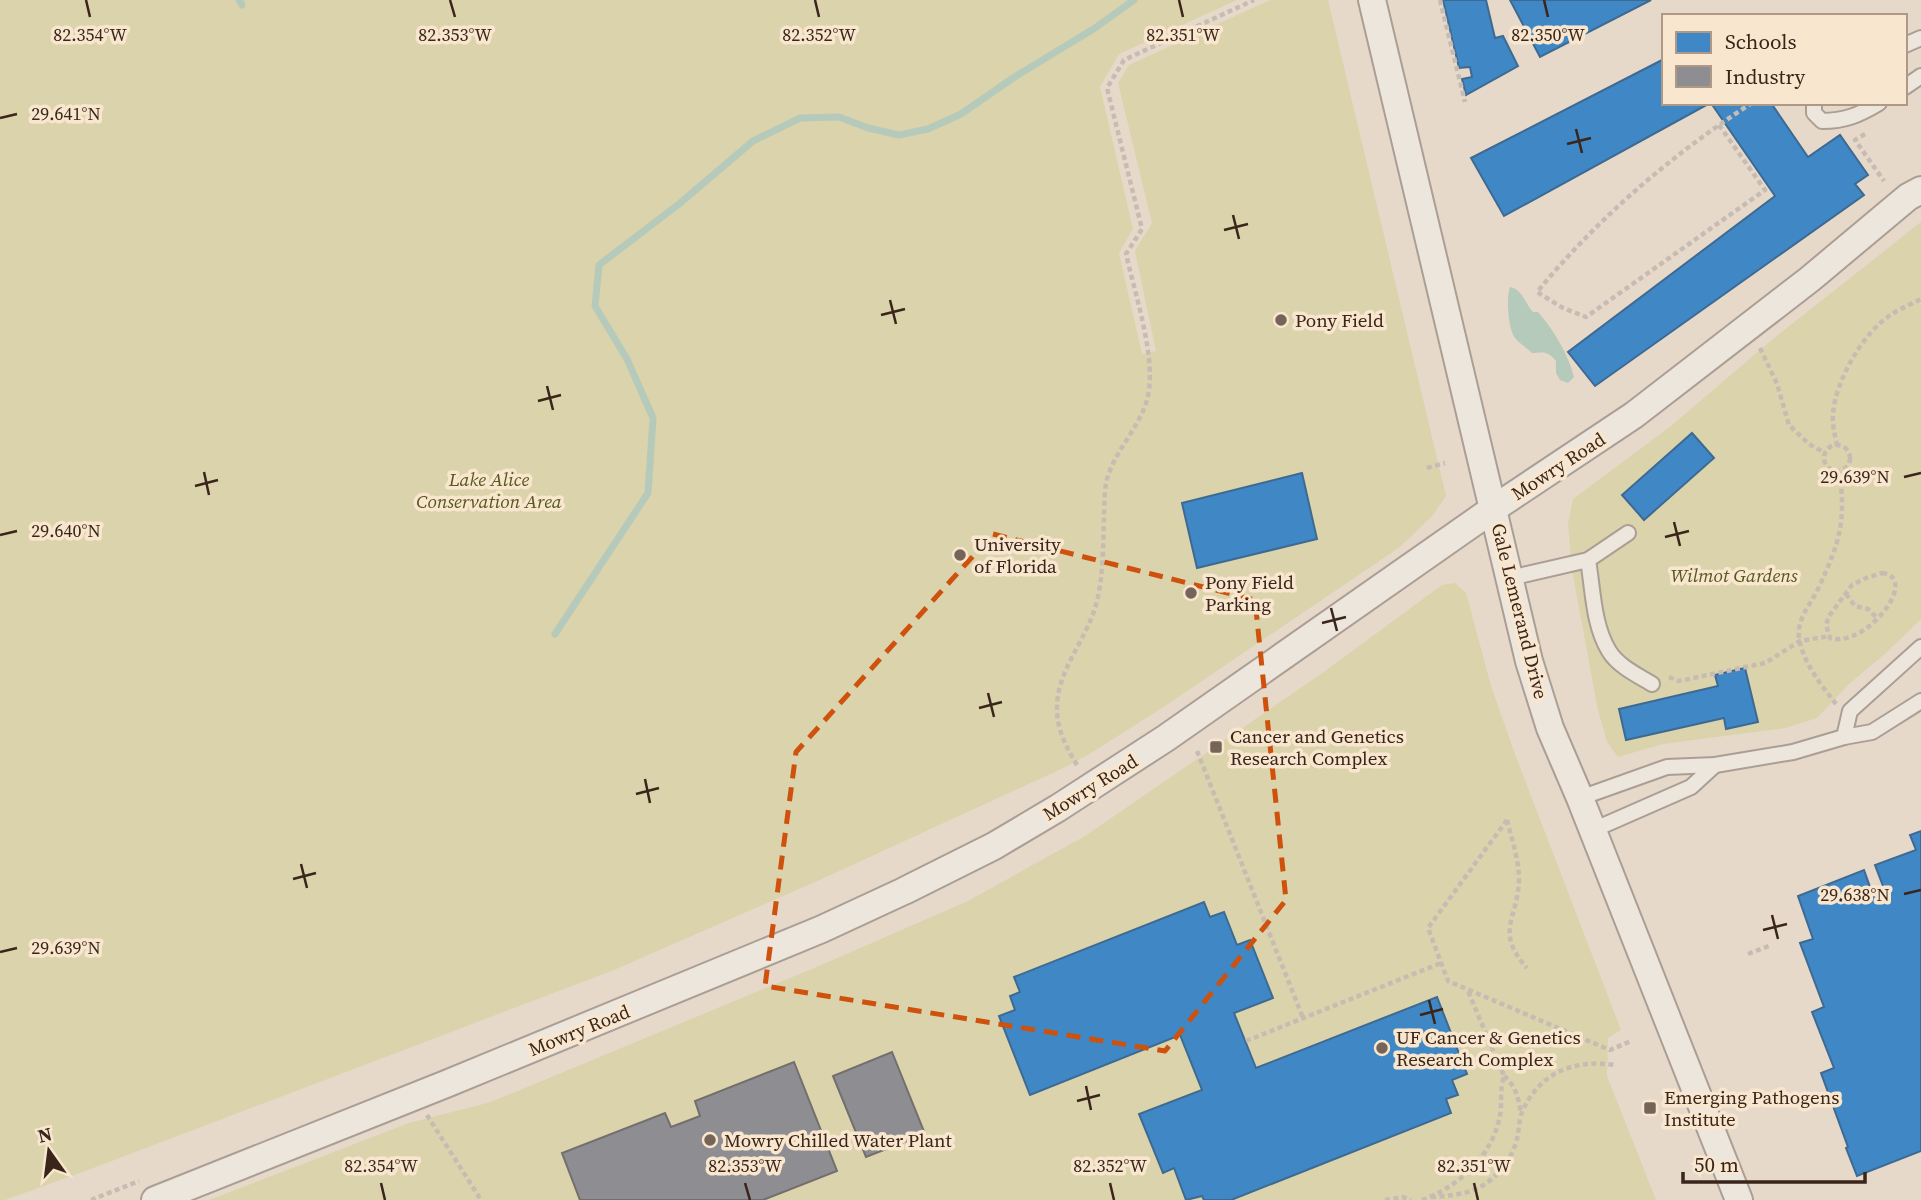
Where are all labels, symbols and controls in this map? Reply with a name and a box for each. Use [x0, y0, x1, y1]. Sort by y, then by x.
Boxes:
legend [1662, 14, 1907, 105]
text: 82.354°W [53, 22, 127, 47]
text: 82.353°W [418, 22, 492, 47]
text: 82.352°W [782, 22, 856, 47]
text: 82.351°W [1146, 22, 1220, 47]
text: 82.350°W [1511, 22, 1585, 47]
text: Schools [1725, 27, 1797, 56]
text: Industry [1725, 62, 1805, 91]
text: 29.641°N [31, 101, 101, 126]
place label: Pony Field [1295, 307, 1384, 333]
marker: Pony Field [1273, 312, 1289, 328]
street label: Mowry Road [1506, 426, 1610, 506]
text: 29.639°N [1820, 464, 1890, 489]
park label: Lake Alice Conservation Area [416, 466, 562, 514]
text: 29.640°N [31, 518, 101, 543]
street label: Gale Lemerand Drive [1486, 520, 1554, 702]
place label: University of Florida [974, 531, 1061, 579]
marker: University of Florida [952, 547, 968, 563]
park label: Wilmot Gardens [1670, 562, 1798, 588]
place label: Pony Field Parking [1205, 569, 1294, 617]
marker: Pony Field Parking [1183, 585, 1199, 601]
place label: Cancer and Genetics Research Complex [1230, 723, 1404, 771]
marker: Cancer and Genetics Research Complex [1208, 739, 1224, 755]
street label: Mowry Road [1038, 747, 1143, 826]
text: 29.638°N [1820, 882, 1890, 907]
text: 29.639°N [31, 935, 101, 960]
street label: Mowry Road [524, 998, 634, 1062]
place label: UF Cancer & Genetics Research Complex [1396, 1024, 1581, 1072]
marker: UF Cancer & Genetics Research Complex [1374, 1040, 1390, 1056]
place label: Emerging Pathogens Institute [1664, 1084, 1839, 1132]
marker: Emerging Pathogens Institute [1642, 1100, 1658, 1116]
north arrow [14, 1116, 84, 1186]
text: N [35, 1120, 55, 1149]
place label: Mowry Chilled Water Plant [724, 1127, 952, 1153]
marker: Mowry Chilled Water Plant [702, 1132, 718, 1148]
scale bar [1683, 1140, 1865, 1184]
text: 50 m [1694, 1150, 1739, 1179]
text: 82.354°W [344, 1153, 418, 1178]
text: 82.353°W [708, 1153, 782, 1178]
text: 82.352°W [1073, 1153, 1147, 1178]
text: 82.351°W [1437, 1153, 1511, 1178]

